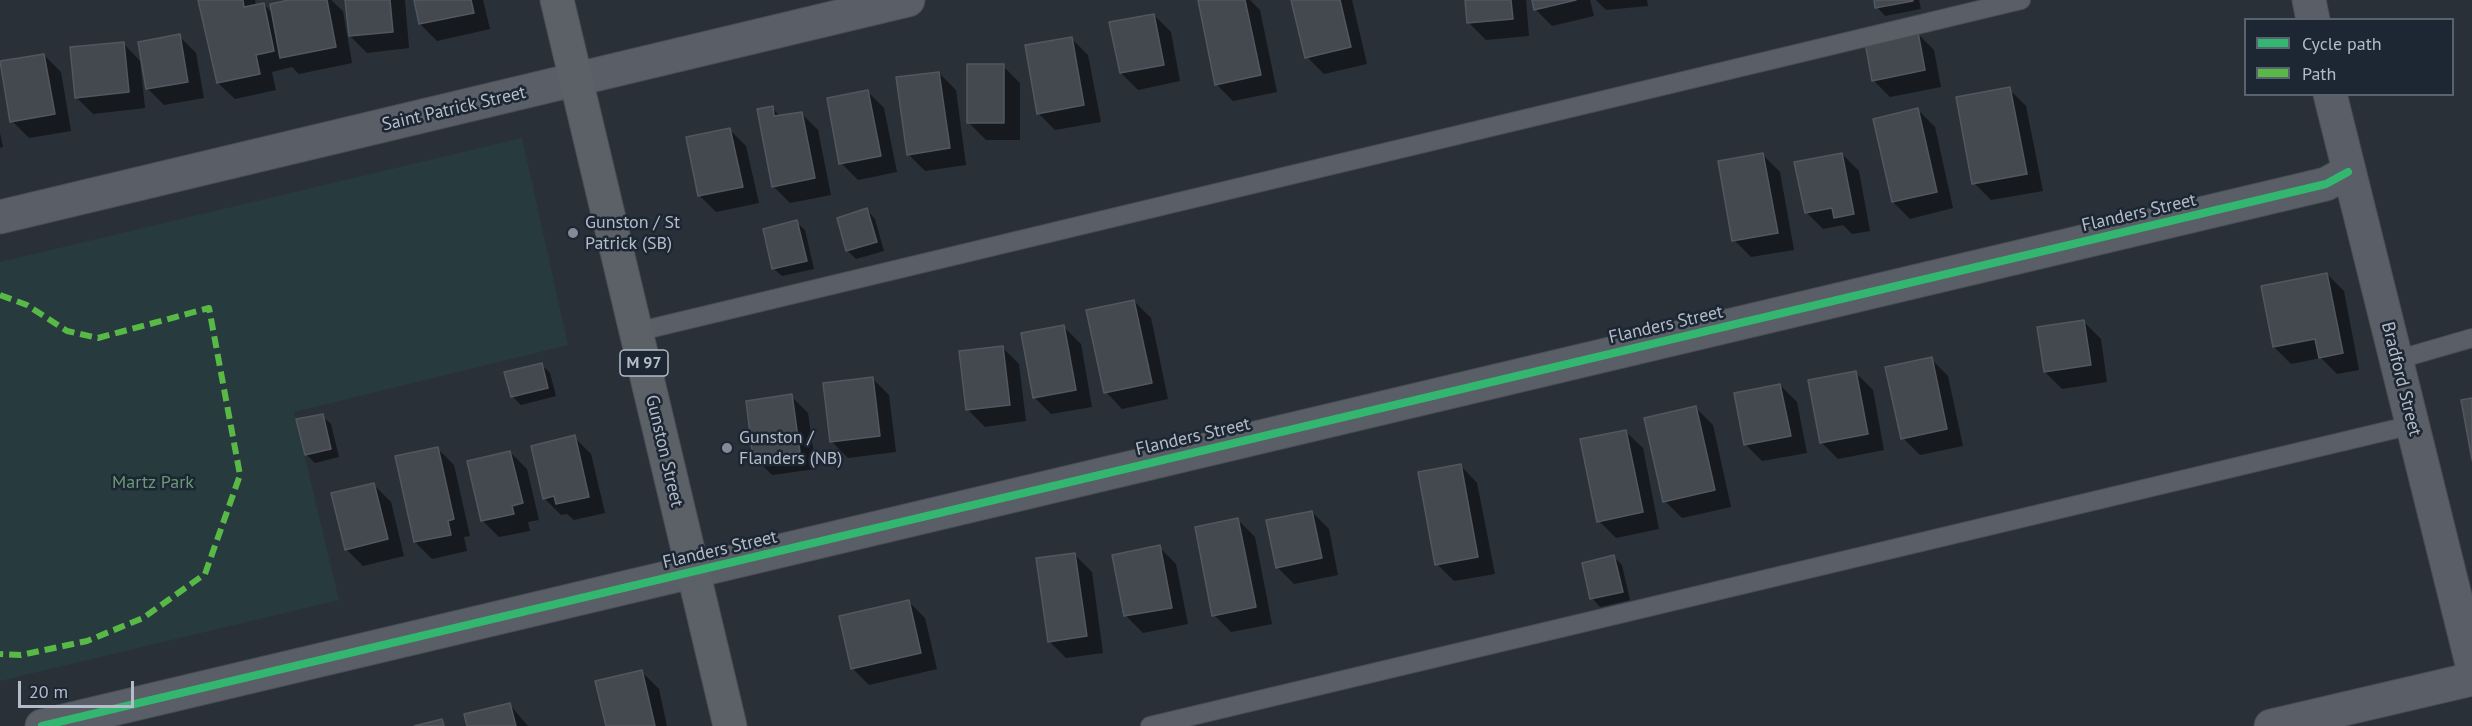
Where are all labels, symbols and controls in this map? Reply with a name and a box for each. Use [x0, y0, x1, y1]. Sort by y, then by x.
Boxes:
legend [2244, 18, 2454, 96]
text: Cycle path [2302, 32, 2382, 55]
text: Path [2302, 62, 2336, 85]
street label: Saint Patrick Street [380, 82, 528, 136]
street label: Flanders Street [2080, 189, 2198, 237]
place label: Gunston / St Patrick (SB) [585, 212, 680, 254]
marker: Gunston / St Patrick (SB) [566, 226, 580, 240]
street label: Flanders Street [1607, 301, 1725, 349]
street label: Bradford Street [2376, 320, 2426, 438]
road number: M 97 [620, 350, 668, 376]
street label: Gunston Street [641, 393, 687, 509]
street label: Flanders Street [1134, 413, 1252, 461]
place label: Gunston / Flanders (NB) [739, 427, 842, 470]
marker: Gunston / Flanders (NB) [720, 441, 734, 455]
park label: Martz Park [112, 472, 194, 494]
street label: Flanders Street [661, 526, 779, 574]
scale bar [21, 669, 136, 707]
text: 20 m [29, 680, 68, 703]

